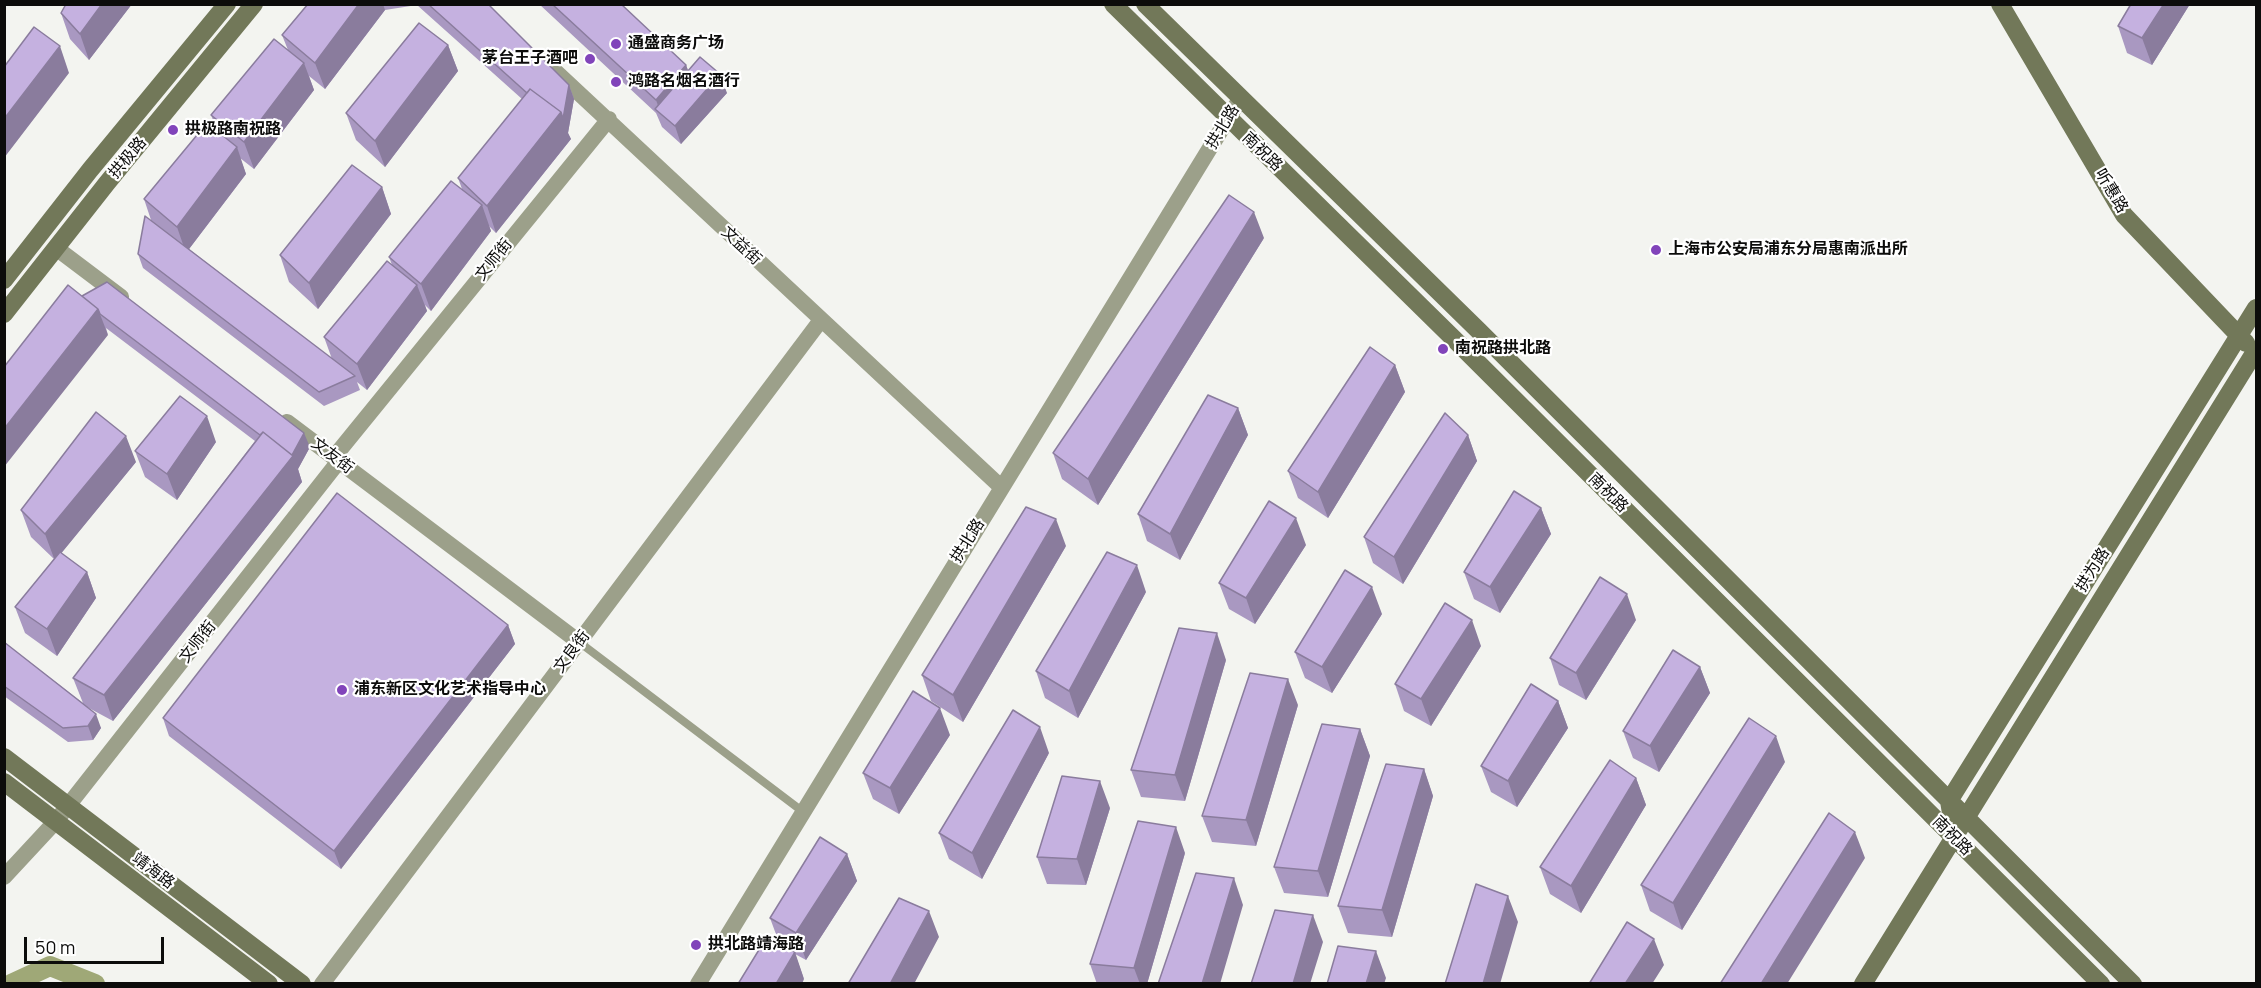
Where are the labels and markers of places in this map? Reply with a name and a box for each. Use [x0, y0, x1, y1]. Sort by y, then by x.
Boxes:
place label: 通盛商务广场 [628, 34, 724, 54]
marker: 通盛商务广场 [609, 37, 623, 51]
place label: 茅台王子酒吧 [482, 49, 578, 69]
marker: 茅台王子酒吧 [583, 52, 597, 66]
place label: 鸿路名烟名酒行 [628, 72, 740, 92]
marker: 鸿路名烟名酒行 [609, 75, 623, 89]
place label: 拱极路南祝路 [185, 120, 281, 140]
marker: 拱极路南祝路 [166, 123, 180, 137]
place label: 上海市公安局浦东分局惠南派出所 [1668, 240, 1908, 260]
marker: 上海市公安局浦东分局惠南派出所 [1649, 243, 1663, 257]
place label: 南祝路拱北路 [1455, 339, 1551, 359]
marker: 南祝路拱北路 [1436, 342, 1450, 356]
place label: 浦东新区文化艺术指导中心 [354, 680, 546, 700]
marker: 浦东新区文化艺术指导中心 [335, 683, 349, 697]
place label: 拱北路靖海路 [708, 935, 804, 955]
marker: 拱北路靖海路 [689, 938, 703, 952]

